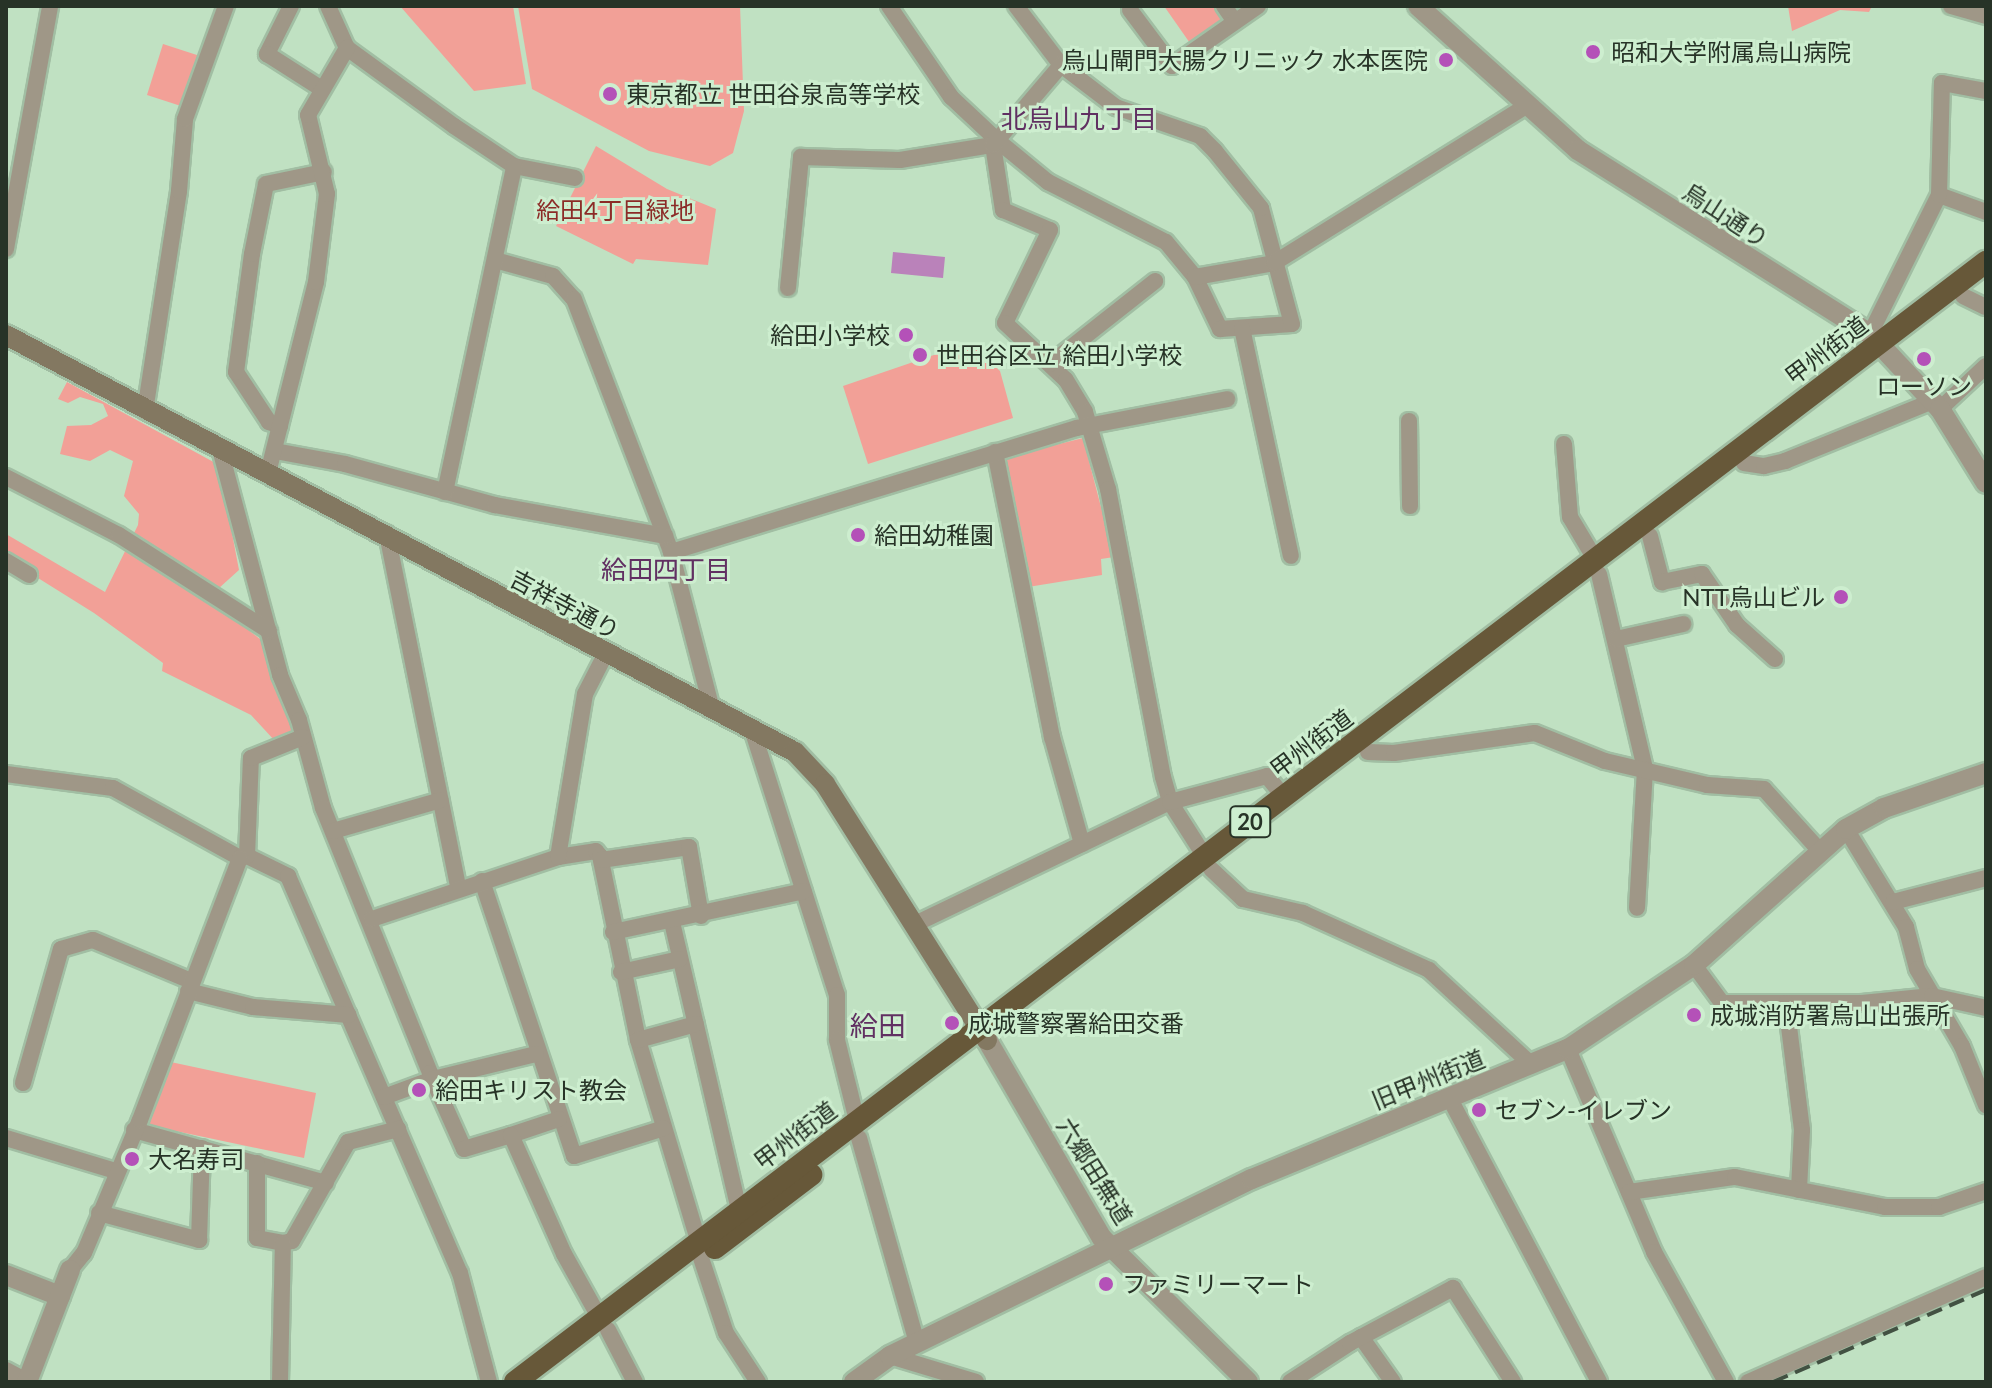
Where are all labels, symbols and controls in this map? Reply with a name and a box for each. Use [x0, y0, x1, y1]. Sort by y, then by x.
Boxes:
place label: 昭和大学附属烏山病院 [1611, 38, 1851, 66]
marker: 昭和大学附属烏山病院 [1582, 41, 1604, 63]
place label: 烏山閘門大腸クリニック 水本医院 [1062, 46, 1428, 74]
marker: 烏山閘門大腸クリニック 水本医院 [1435, 49, 1457, 71]
place label: 東京都立 世田谷泉高等学校 [626, 80, 920, 108]
marker: 東京都立 世田谷泉高等学校 [601, 85, 619, 103]
district label: 北烏山九丁目 [1001, 103, 1157, 135]
street label: 烏山通り [1678, 177, 1774, 253]
park label: 給田4丁目緑地 [536, 196, 694, 224]
street label: 甲州街道 [1779, 310, 1873, 390]
place label: 給田小学校 [770, 321, 890, 349]
marker: 給田小学校 [897, 326, 915, 344]
place label: 世田谷区立 給田小学校 [936, 341, 1182, 369]
marker: 世田谷区立 給田小学校 [911, 346, 929, 364]
marker: ローソン [1915, 350, 1933, 368]
place label: ローソン [1876, 372, 1972, 400]
place label: 給田幼稚園 [874, 521, 994, 549]
marker: 給田幼稚園 [849, 526, 867, 544]
district label: 給田四丁目 [601, 554, 731, 586]
street label: 吉祥寺通り [505, 563, 625, 645]
place label: NTT烏山ビル [1682, 583, 1825, 611]
marker: NTT烏山ビル [1832, 588, 1850, 606]
street label: 甲州街道 [1264, 703, 1358, 783]
road number: 20 [1228, 804, 1272, 840]
place label: 成城消防署烏山出張所 [1710, 1001, 1950, 1029]
marker: 成城消防署烏山出張所 [1685, 1006, 1703, 1024]
district label: 給田 [850, 1008, 906, 1042]
place label: 成城警察署給田交番 [968, 1009, 1184, 1037]
marker: 成城警察署給田交番 [943, 1014, 961, 1032]
street label: 旧甲州街道 [1367, 1043, 1489, 1115]
place label: 給田キリスト教会 [435, 1076, 627, 1104]
marker: 給田キリスト教会 [410, 1081, 428, 1099]
street label: 甲州街道 [748, 1095, 842, 1175]
place label: セブン-イレブン [1495, 1096, 1672, 1124]
marker: セブン-イレブン [1470, 1101, 1488, 1119]
street label: 六郷田無道 [1051, 1112, 1139, 1230]
place label: 大名寿司 [148, 1145, 244, 1173]
marker: 大名寿司 [123, 1150, 141, 1168]
place label: ファミリーマート [1122, 1270, 1314, 1298]
marker: ファミリーマート [1097, 1275, 1115, 1293]

